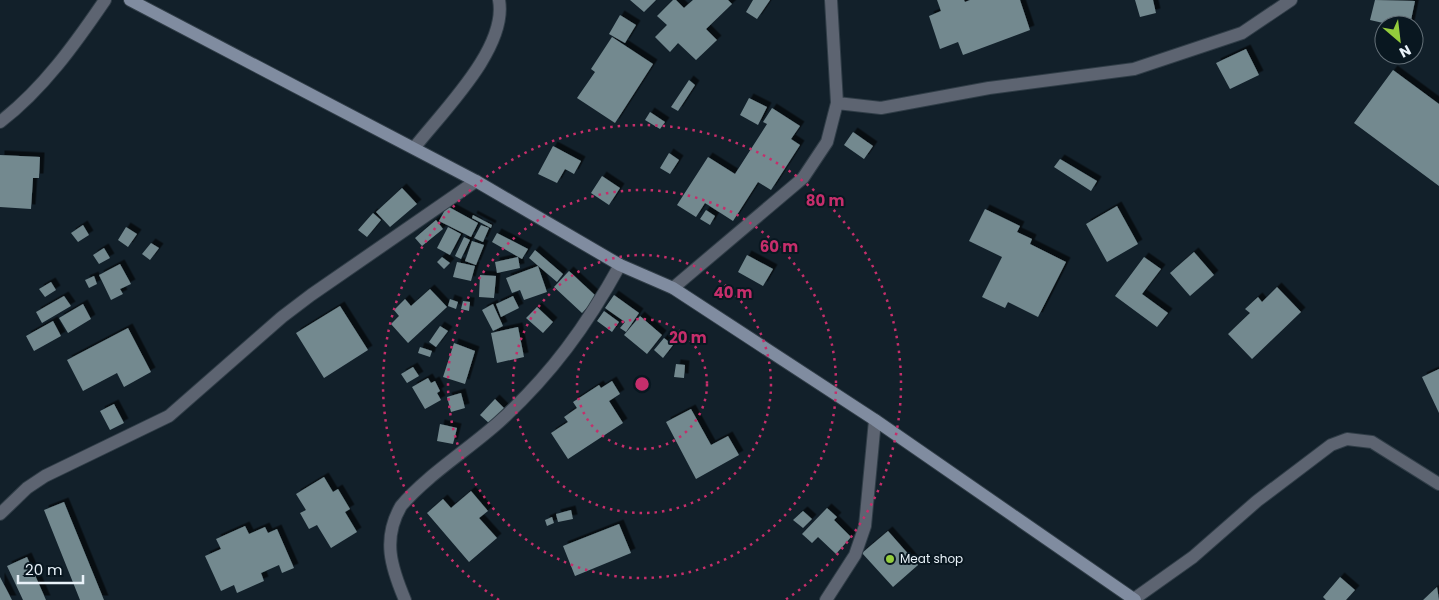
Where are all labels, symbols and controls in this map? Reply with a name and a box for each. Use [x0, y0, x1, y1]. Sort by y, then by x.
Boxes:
north arrow [1374, 15, 1424, 65]
text: N [1396, 40, 1414, 63]
text: 80 m [806, 190, 844, 211]
text: 60 m [760, 236, 798, 257]
text: 40 m [713, 282, 753, 303]
text: 20 m [669, 327, 707, 348]
centre of rings [633, 375, 651, 393]
place label: Meat shop [900, 550, 963, 567]
scale bar [18, 552, 82, 584]
marker: Meat shop [884, 553, 896, 565]
text: 20 m [25, 559, 63, 580]

